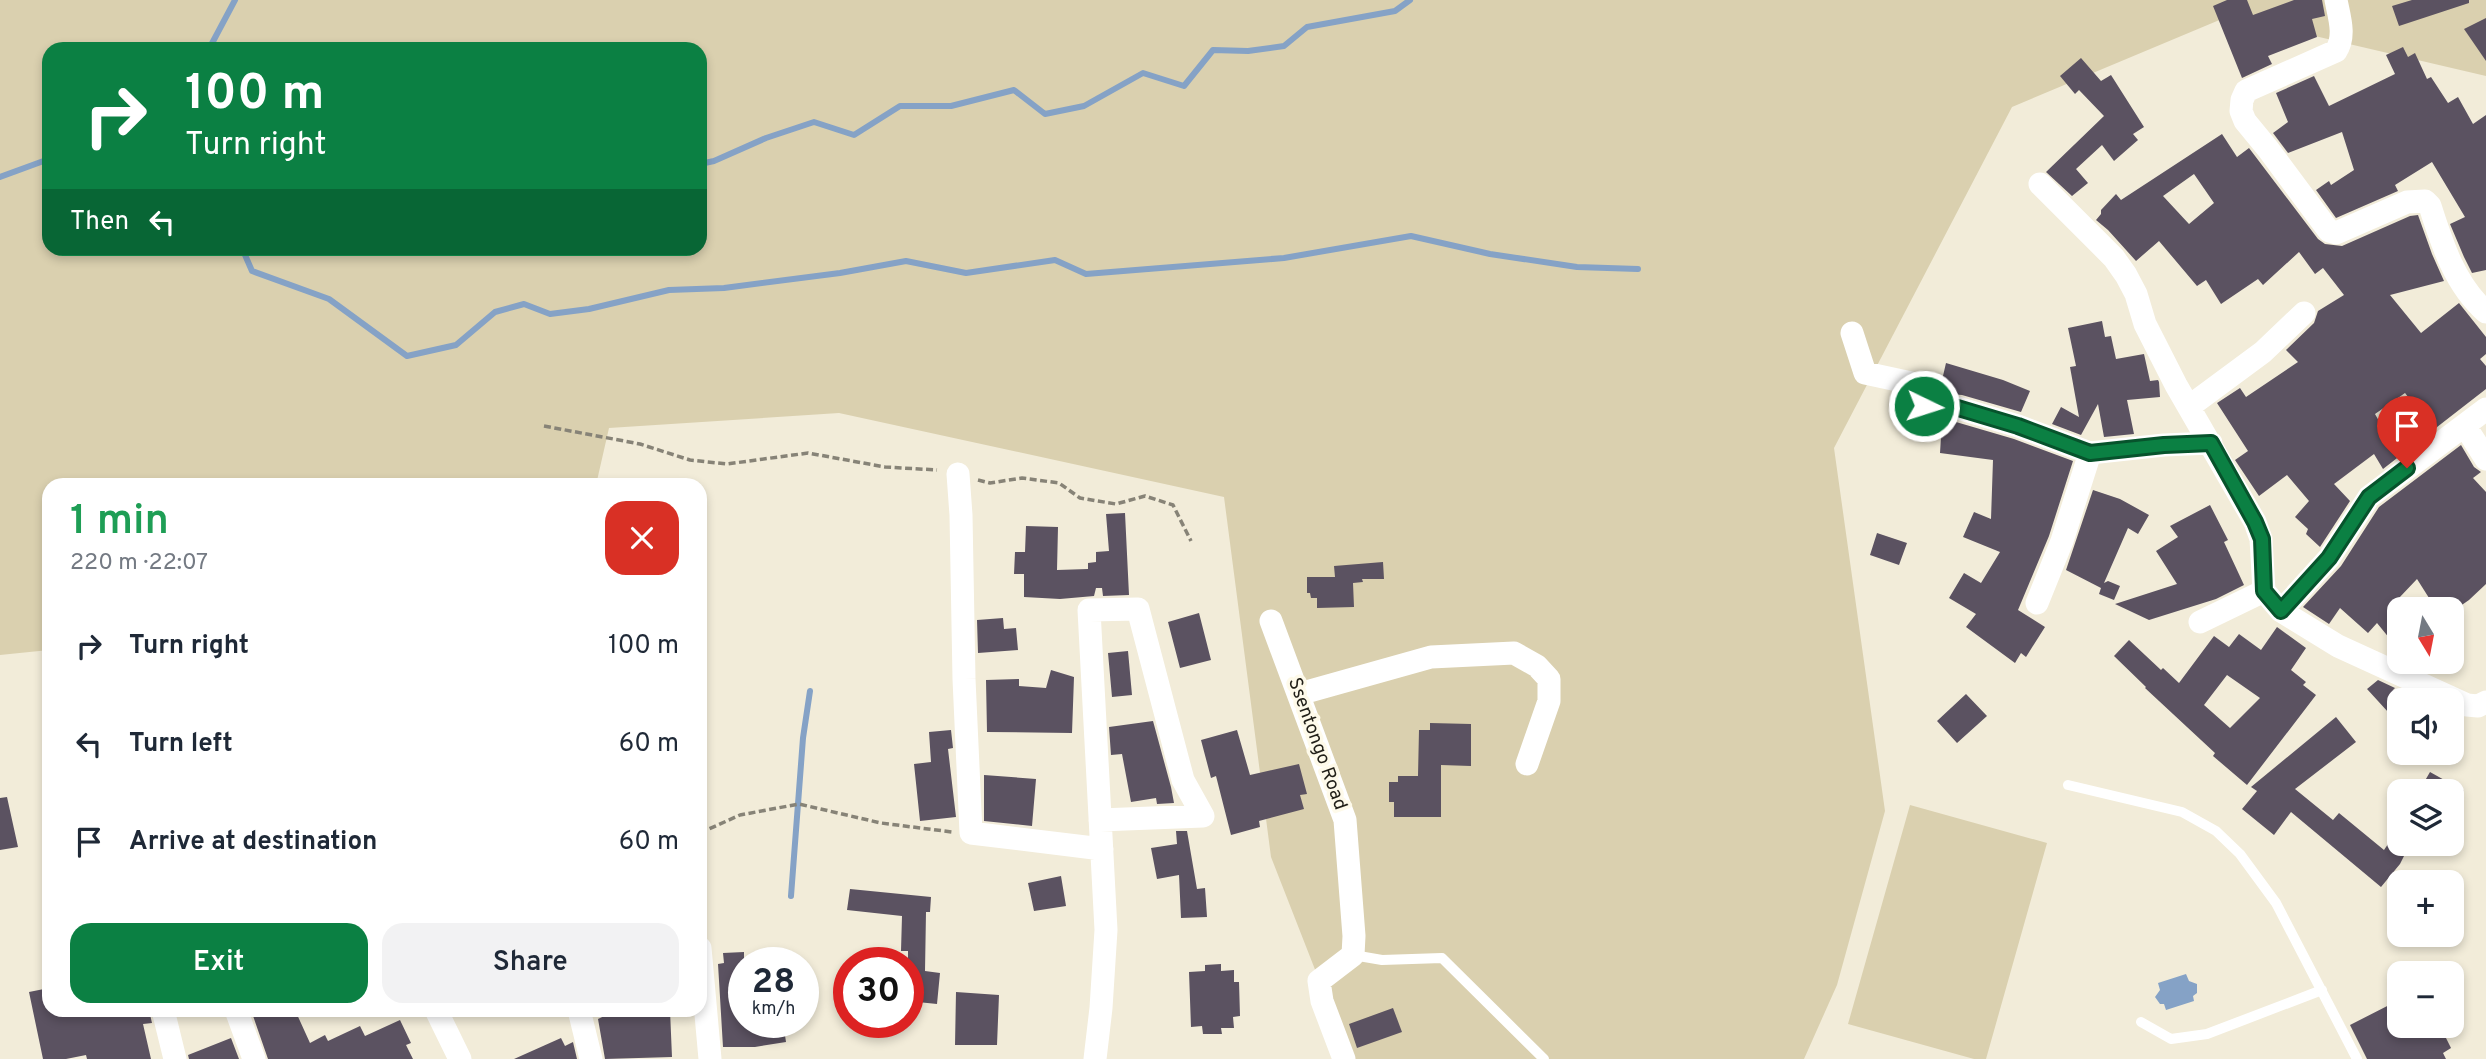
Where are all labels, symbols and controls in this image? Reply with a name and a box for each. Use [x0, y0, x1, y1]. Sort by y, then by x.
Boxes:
text: 100 m [185, 65, 324, 127]
icon: right [70, 70, 161, 161]
text: Turn right [185, 126, 327, 166]
icon: left [143, 203, 181, 241]
text: Then [70, 206, 129, 239]
position arrow [1887, 369, 1961, 443]
pin [2377, 396, 2437, 468]
icon: arrive [2388, 407, 2426, 445]
text: 1 min [70, 496, 169, 549]
button: close [605, 501, 679, 575]
text: 220 m · 22:07 [70, 549, 208, 578]
north arrow [2387, 597, 2464, 674]
map controls [2387, 597, 2464, 1038]
icon: right [70, 627, 108, 665]
text: Turn right [129, 630, 249, 663]
text: 100 m [608, 630, 679, 663]
street label: Ssentongo Road [1282, 675, 1352, 813]
button: sound [2387, 688, 2464, 765]
icon: left [70, 725, 108, 763]
text: Turn left [129, 728, 233, 761]
text: 60 m [619, 728, 679, 761]
button: layers [2387, 779, 2464, 856]
icon: arrive [70, 823, 108, 861]
text: Arrive at destination [129, 826, 377, 859]
text: 60 m [619, 826, 679, 859]
button: + [2387, 870, 2464, 947]
button: Exit [70, 923, 368, 1003]
button: Share [382, 923, 679, 1003]
speed limit sign: 30 [833, 947, 924, 1038]
text: 28 [752, 961, 795, 1005]
button: − [2387, 961, 2464, 1038]
text: km/h [752, 998, 795, 1021]

